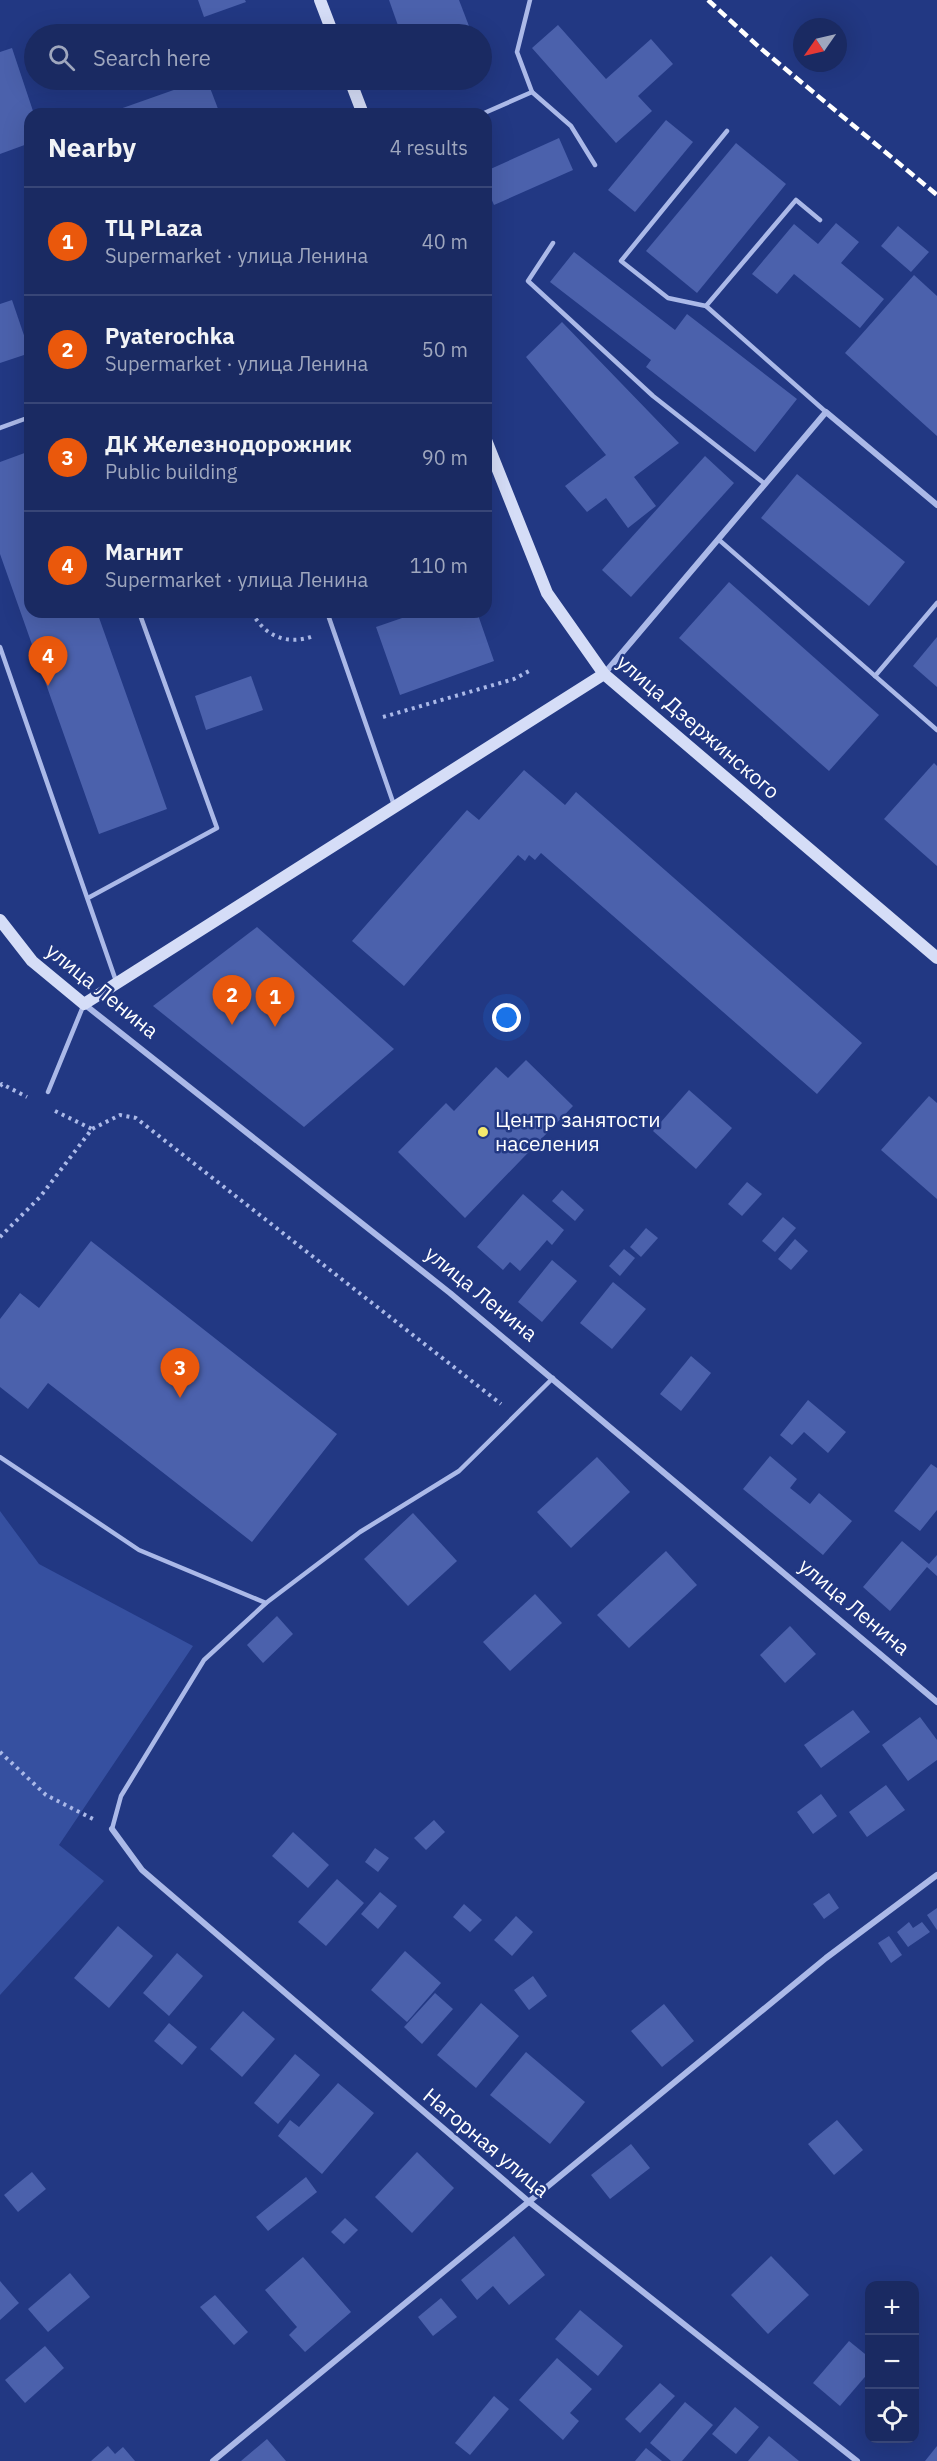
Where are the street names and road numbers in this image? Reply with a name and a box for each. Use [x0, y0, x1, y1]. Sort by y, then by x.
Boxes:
street label: улица Дзержинского [611, 648, 786, 805]
street label: улица Ленина [40, 936, 165, 1044]
street label: улица Ленина [419, 1239, 544, 1347]
street label: улица Ленина [793, 1551, 916, 1661]
street label: Нагорная улица [418, 2081, 556, 2203]

